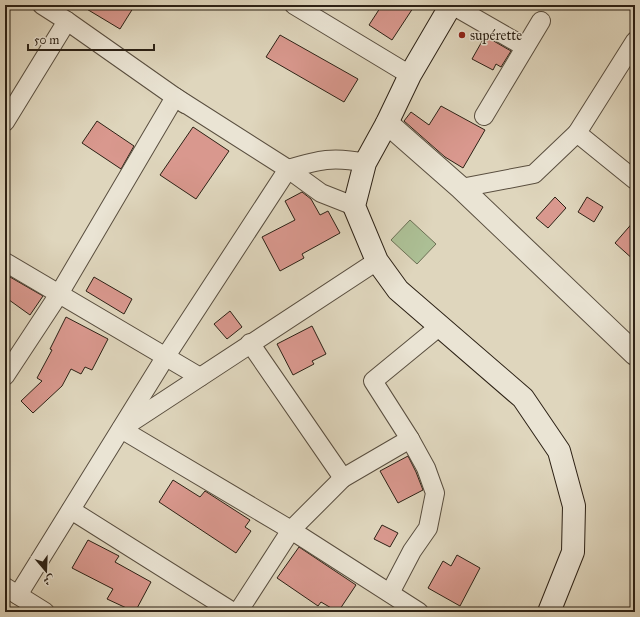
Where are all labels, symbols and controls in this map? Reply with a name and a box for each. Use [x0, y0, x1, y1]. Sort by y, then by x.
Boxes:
scale bar [28, 26, 154, 52]
place label: supérette [470, 27, 522, 44]
marker: supérette [457, 30, 467, 40]
text: 50 m [34, 33, 59, 47]
north arrow [26, 551, 66, 591]
text: ش [42, 572, 56, 588]

